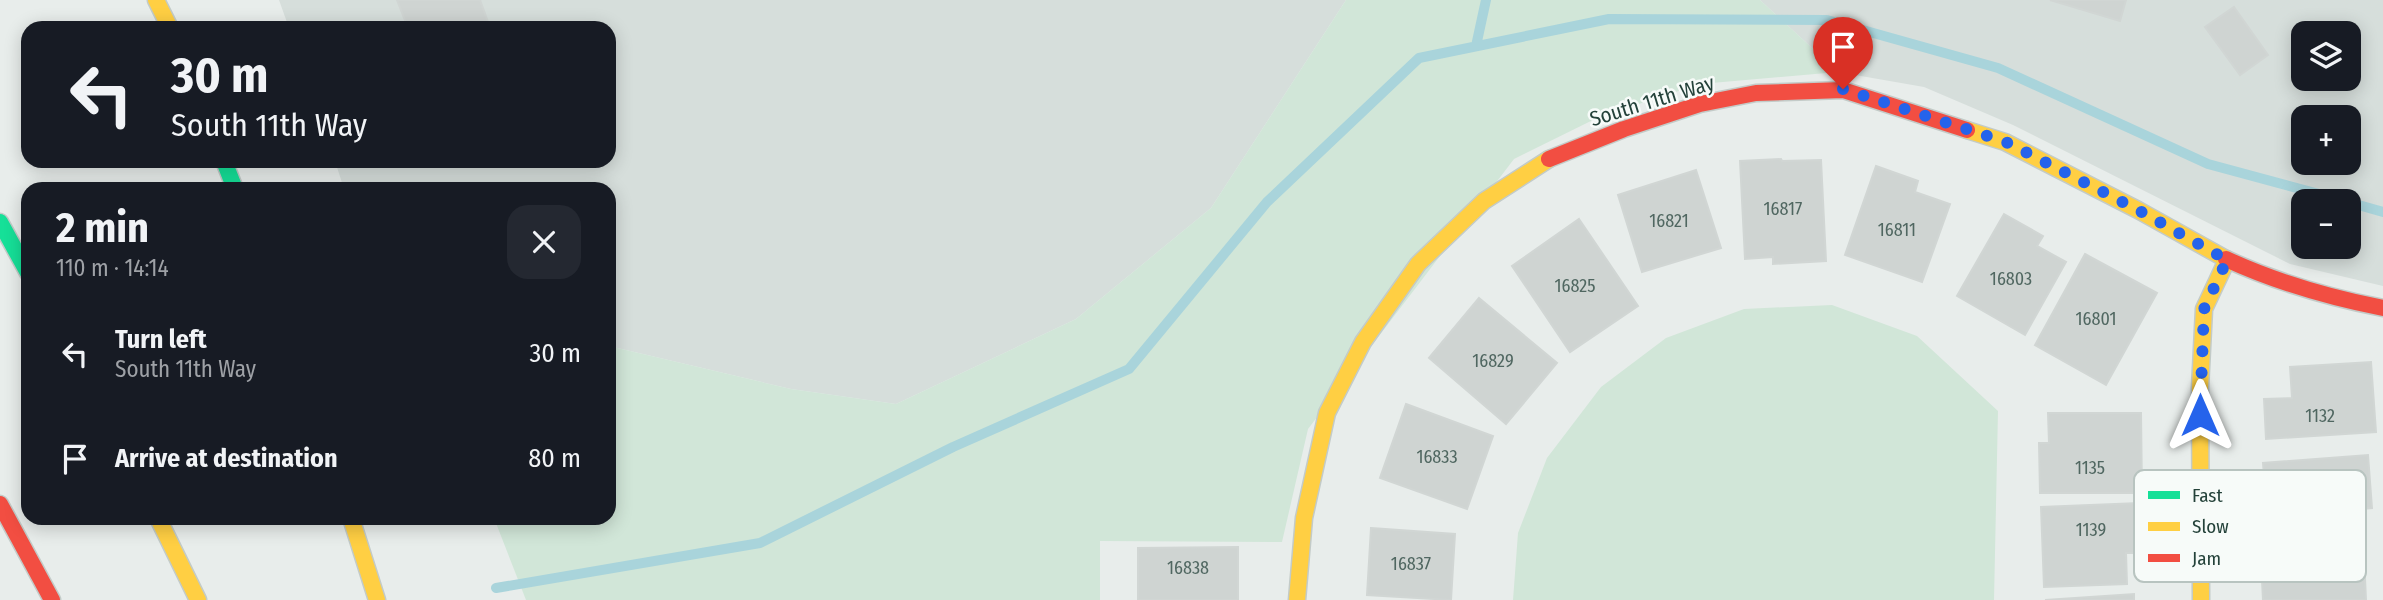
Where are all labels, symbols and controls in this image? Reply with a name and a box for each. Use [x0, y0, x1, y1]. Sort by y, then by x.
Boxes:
pin [1813, 17, 1873, 89]
map controls [2291, 21, 2361, 259]
button: layers [2291, 21, 2361, 91]
icon: arrive [1824, 28, 1862, 66]
text: 30 m [171, 46, 269, 105]
icon: left [56, 49, 147, 140]
street label: South 11th Way [1587, 70, 1718, 132]
button: + [2291, 105, 2361, 175]
text: South 11th Way [171, 106, 367, 144]
button: − [2291, 189, 2361, 259]
house number: 16817 [1764, 198, 1802, 220]
text: 2 min [56, 203, 149, 253]
button: close [507, 205, 581, 279]
house number: 16821 [1649, 210, 1689, 232]
house number: 16811 [1878, 219, 1916, 241]
text: 110 m · 14:14 [56, 254, 169, 282]
house number: 16803 [1990, 268, 2032, 290]
house number: 16825 [1554, 275, 1596, 297]
house number: 16801 [2076, 308, 2116, 330]
text: Turn left [115, 324, 207, 355]
icon: left [56, 335, 94, 373]
text: 30 m [530, 338, 581, 369]
house number: 16829 [1472, 350, 1514, 372]
text: South 11th Way [115, 355, 256, 383]
position arrow [2163, 378, 2237, 452]
house number: 1132 [2305, 405, 2335, 427]
icon: arrive [56, 440, 94, 478]
text: Arrive at destination [115, 443, 338, 474]
text: 80 m [528, 443, 581, 474]
house number: 16833 [1416, 446, 1458, 468]
house number: 1135 [2075, 457, 2105, 479]
legend [2134, 470, 2366, 582]
text: Fast [2192, 484, 2223, 507]
text: Slow [2192, 515, 2229, 538]
house number: 1139 [2076, 519, 2106, 541]
text: Jam [2192, 547, 2221, 570]
house number: 16837 [1391, 553, 1431, 575]
house number: 16838 [1167, 557, 1209, 579]

